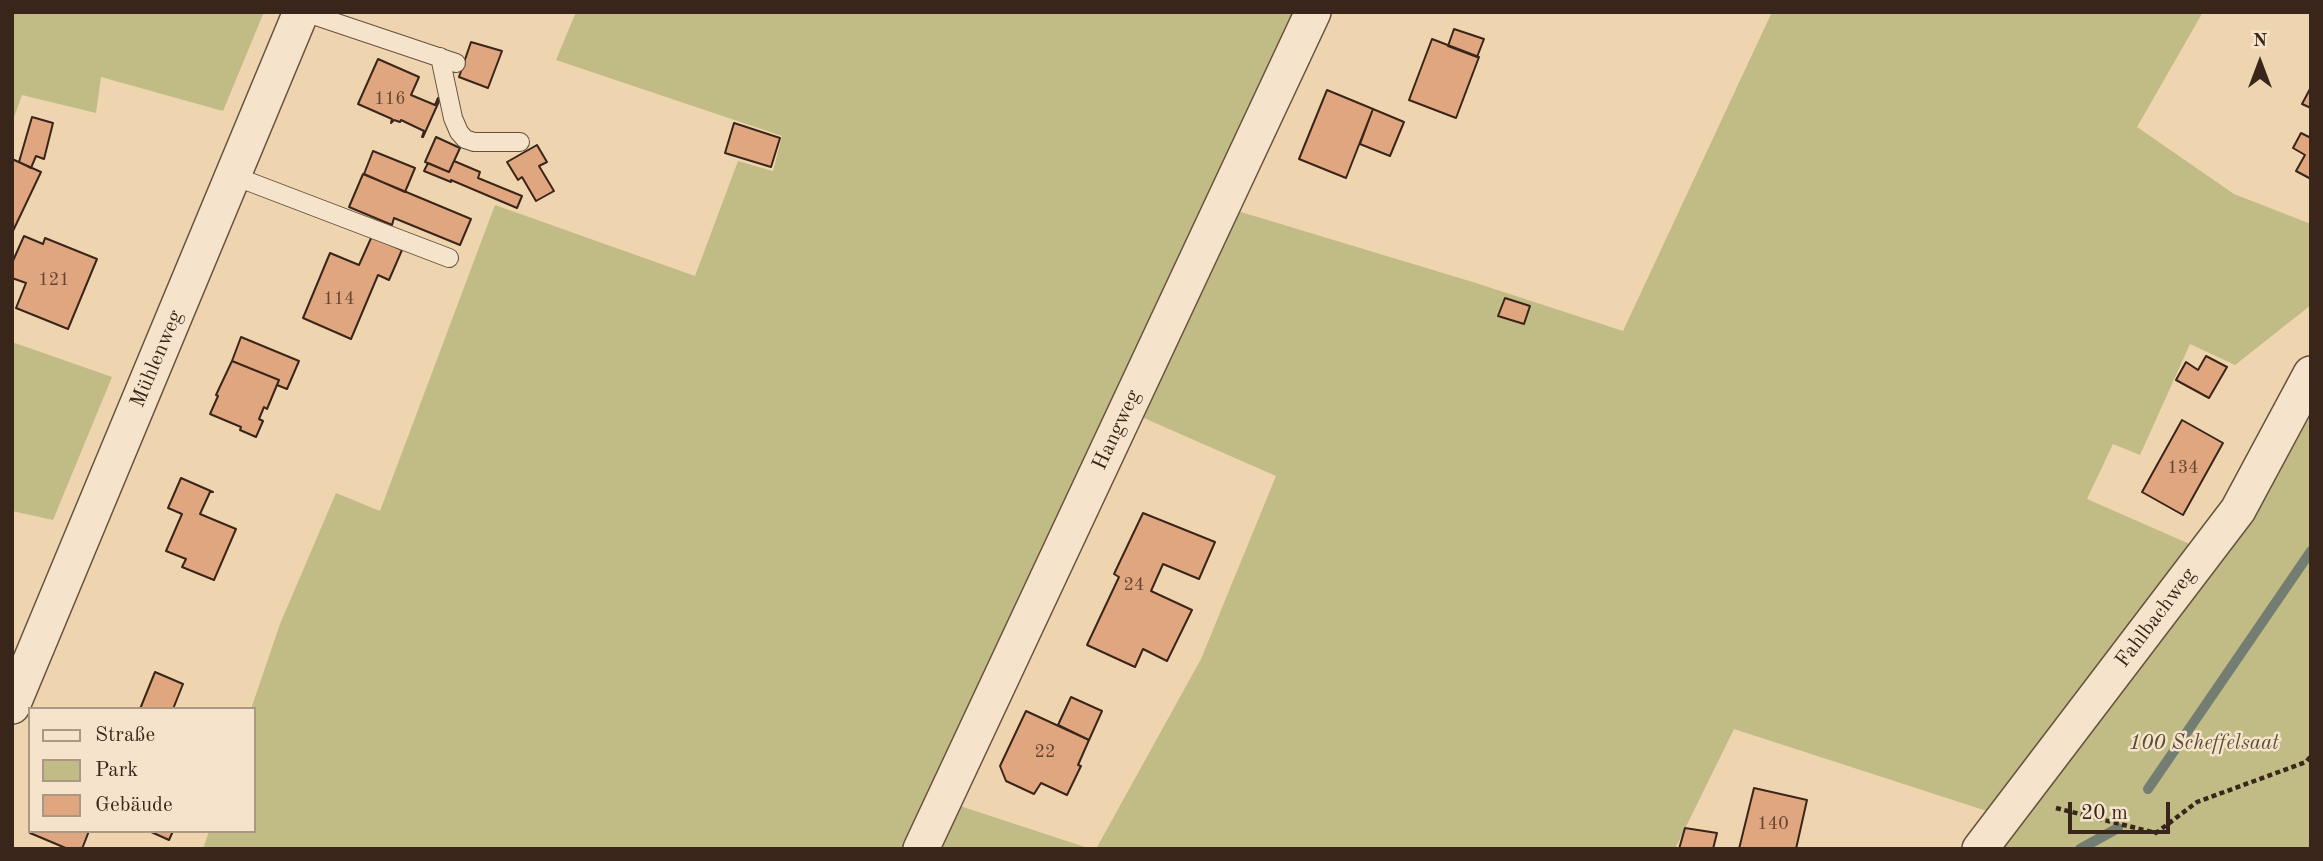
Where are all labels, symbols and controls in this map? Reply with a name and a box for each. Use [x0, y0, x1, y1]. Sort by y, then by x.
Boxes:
north arrow [2225, 28, 2295, 98]
text: N [2253, 32, 2267, 51]
house number: 116 [374, 88, 406, 110]
house number: 121 [38, 269, 70, 291]
house number: 114 [323, 288, 355, 310]
street label: Mühlenweg [125, 307, 189, 411]
street label: Hangweg [1087, 386, 1147, 474]
house number: 134 [2167, 457, 2199, 479]
street label: Fahlbachweg [2110, 563, 2202, 673]
house number: 24 [1124, 574, 1144, 596]
legend [28, 707, 256, 833]
text: Straße [95, 725, 155, 746]
park label: 100 Scheffelsaat [2129, 730, 2279, 756]
house number: 22 [1035, 741, 1055, 763]
text: Park [95, 760, 138, 781]
scale bar [2071, 788, 2172, 832]
text: Gebäude [95, 795, 173, 816]
text: 20 m [2081, 803, 2128, 824]
house number: 140 [1757, 813, 1789, 835]

